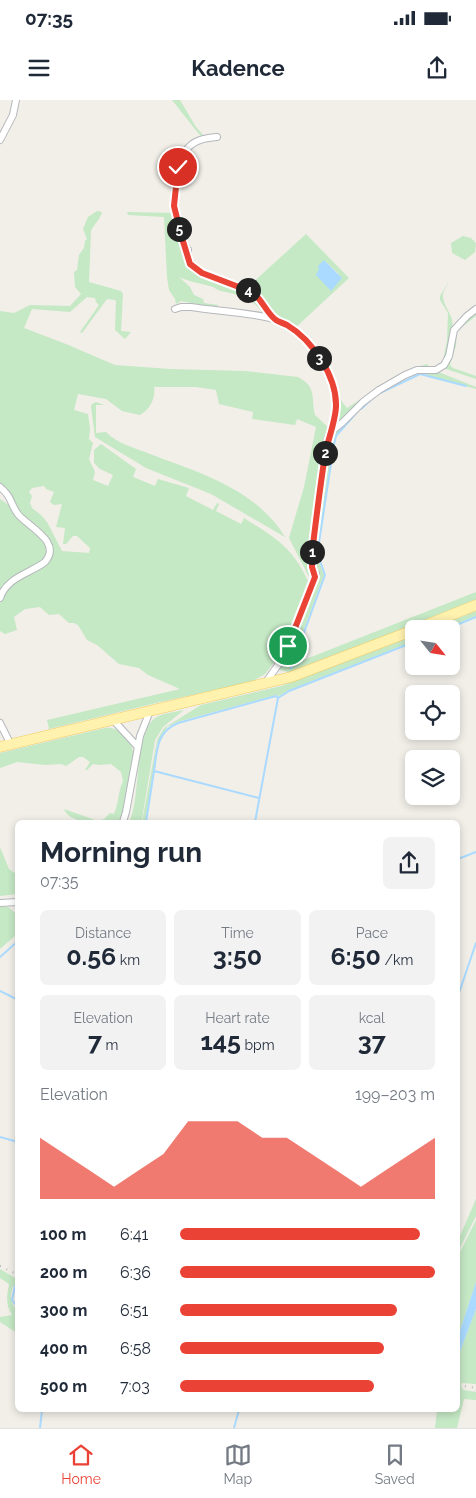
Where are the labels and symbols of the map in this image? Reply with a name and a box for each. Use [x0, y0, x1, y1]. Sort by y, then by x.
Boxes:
pin [157, 146, 199, 188]
pin: 5 [166, 216, 192, 242]
pin: 4 [236, 278, 260, 302]
pin: 3 [306, 346, 332, 370]
pin: 2 [312, 440, 338, 466]
pin: 1 [300, 540, 324, 564]
north arrow [405, 620, 460, 675]
pin [267, 625, 309, 667]

